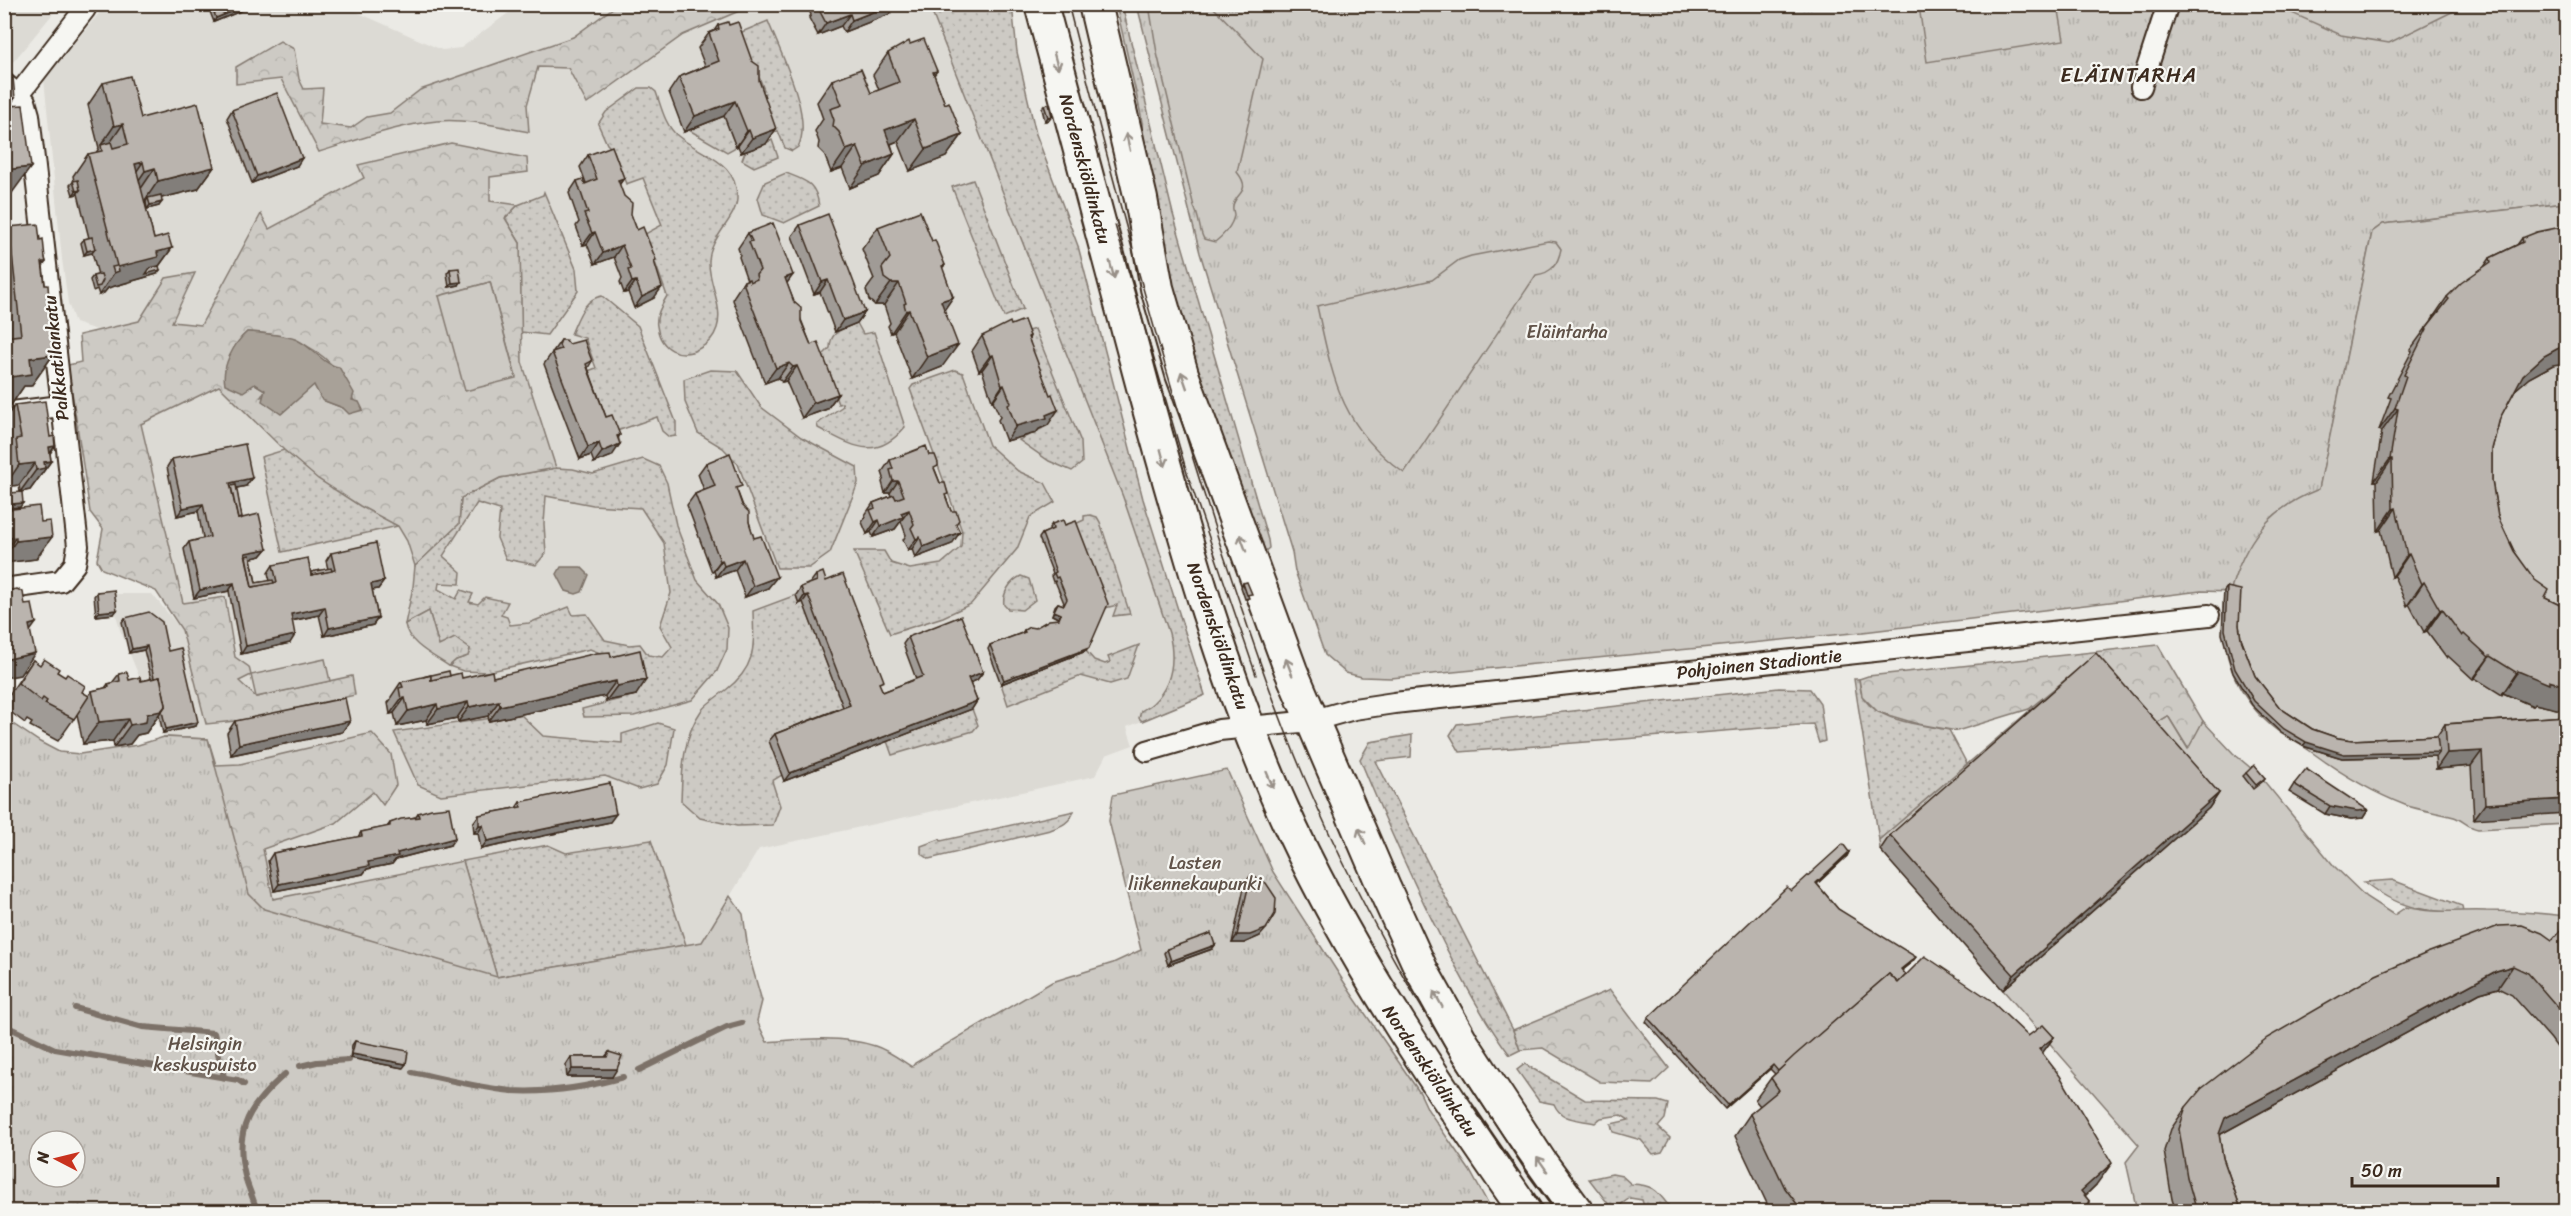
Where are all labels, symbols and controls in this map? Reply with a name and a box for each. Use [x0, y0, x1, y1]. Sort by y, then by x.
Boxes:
one-way arrow [1051, 51, 1063, 70]
district label: ELÄINTARHA [2060, 56, 2198, 94]
street label: Nordenskiöldinkatu [1050, 90, 1121, 248]
one-way arrow [1121, 133, 1133, 152]
one-way arrow [1107, 260, 1118, 279]
street label: Palkkatilankatu [33, 293, 79, 422]
park label: Eläintarha [1527, 316, 1607, 348]
one-way arrow [1178, 371, 1189, 390]
one-way arrow [1157, 448, 1169, 467]
one-way arrow [1237, 534, 1248, 553]
street label: Nordenskiöldinkatu [1178, 558, 1258, 715]
street label: Pohjoinen Stadiontie [1675, 639, 1843, 689]
one-way arrow [1283, 658, 1294, 676]
one-way arrow [1265, 770, 1276, 789]
one-way arrow [1356, 827, 1367, 846]
park label: Lasten liikennekaupunki [1128, 847, 1263, 900]
one-way arrow [1432, 991, 1444, 1008]
street label: Nordenskiöldinkatu [1373, 998, 1487, 1144]
park label: Helsingin keskuspuisto [153, 1028, 257, 1081]
north arrow [27, 1129, 87, 1189]
text: N [27, 1149, 58, 1165]
scale bar [2352, 1150, 2498, 1188]
text: 50 m [2361, 1155, 2402, 1187]
one-way arrow [1536, 1157, 1548, 1173]

